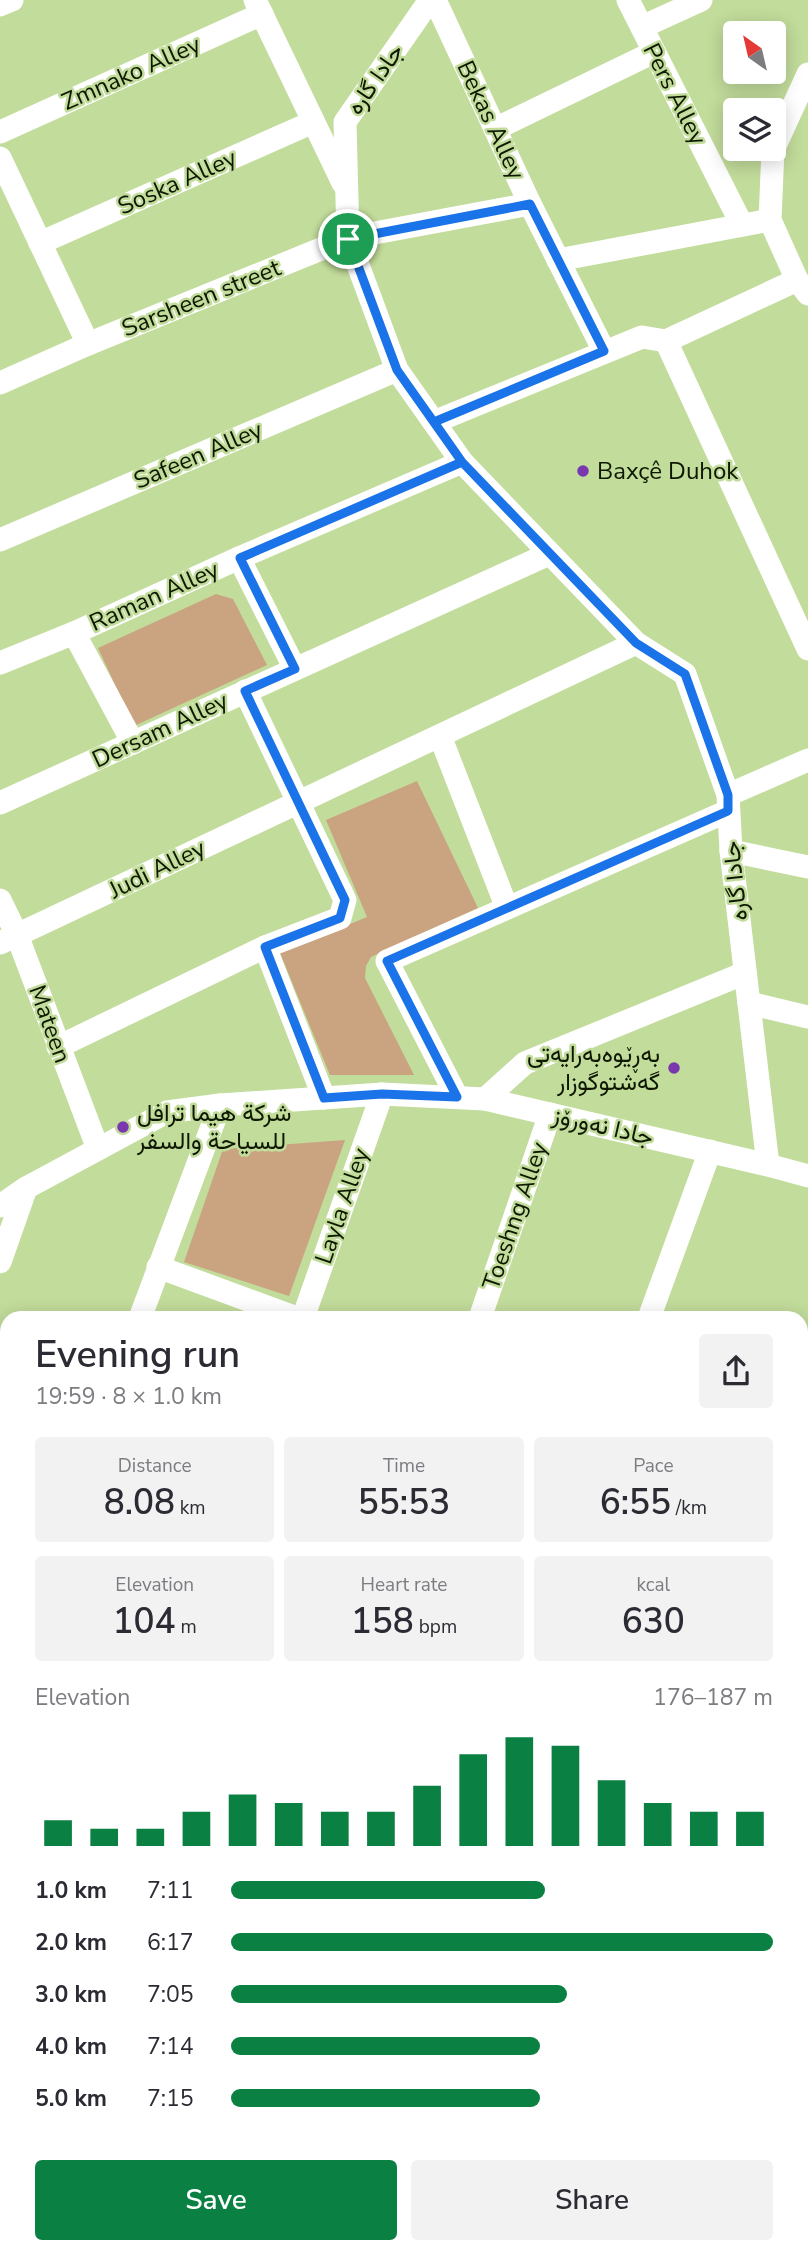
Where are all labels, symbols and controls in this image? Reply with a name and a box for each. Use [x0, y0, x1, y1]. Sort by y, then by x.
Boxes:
north arrow [723, 21, 786, 84]
map controls [723, 21, 786, 161]
street label: Zmnako Alley [57, 28, 206, 118]
street label: جادا گارە [339, 37, 411, 121]
street label: Pers Alley [636, 38, 715, 151]
street label: Bekas Alley [449, 55, 533, 185]
button: layers [723, 98, 786, 161]
street label: Soska Alley [113, 141, 242, 222]
pin [318, 209, 378, 269]
icon: arrive [329, 220, 367, 258]
street label: Sarsheen street [117, 251, 286, 344]
street label: Safeen Alley [129, 413, 268, 496]
place label: Baxçê Duhok [597, 455, 739, 487]
marker: Baxçê Duhok [575, 463, 591, 479]
street label: Raman Alley [84, 553, 224, 639]
street label: Dersam Alley [87, 684, 234, 775]
street label: Judi Alley [103, 832, 211, 907]
street label: جادا گارە [715, 840, 755, 922]
street label: Mateen [21, 981, 79, 1067]
place label: بەڕێوەبەرایەتی گەشتوگوزار [527, 1038, 660, 1098]
marker: بەڕێوەبەرایەتی گەشتوگوزار [666, 1060, 682, 1076]
place label: شركة هيما ترافل للسياحة والسفر [136, 1097, 291, 1157]
street label: جادا نەورۆز [548, 1099, 657, 1153]
marker: شركة هيما ترافل للسياحة والسفر [115, 1119, 131, 1135]
street label: Toeshng Alley [475, 1137, 555, 1294]
street label: Layla Alley [307, 1143, 377, 1268]
text: Evening run [35, 1329, 240, 1380]
button: share [699, 1334, 773, 1408]
text: 19:59 · 8 × 1.0 km [35, 1381, 222, 1412]
text: Distance [118, 1453, 192, 1479]
text: Time [383, 1453, 425, 1479]
text: Pace [633, 1453, 674, 1479]
text: 8.08 [104, 1479, 175, 1526]
text: 55:53 [358, 1479, 450, 1526]
text: 6:55 [600, 1479, 671, 1526]
text: km [175, 1495, 206, 1521]
text: /km [671, 1495, 707, 1521]
text: Elevation [115, 1572, 194, 1598]
text: Heart rate [361, 1572, 447, 1598]
text: kcal [636, 1572, 670, 1598]
text: 104 [113, 1598, 176, 1645]
text: 158 [351, 1598, 414, 1645]
text: 630 [622, 1598, 685, 1645]
text: m [176, 1614, 197, 1640]
text: bpm [414, 1614, 457, 1640]
text: Elevation [35, 1682, 130, 1713]
text: 176–187 m [653, 1682, 773, 1713]
text: 1.0 km [35, 1875, 107, 1906]
text: 7:11 [147, 1875, 194, 1906]
text: 2.0 km [35, 1927, 107, 1958]
text: 6:17 [147, 1927, 194, 1958]
text: 3.0 km [35, 1979, 107, 2010]
text: 7:05 [147, 1979, 194, 2010]
text: 4.0 km [35, 2031, 107, 2062]
text: 7:14 [147, 2031, 194, 2062]
text: 5.0 km [35, 2083, 107, 2114]
text: 7:15 [147, 2083, 194, 2114]
button: Save [35, 2160, 397, 2240]
button: Share [411, 2160, 773, 2240]

